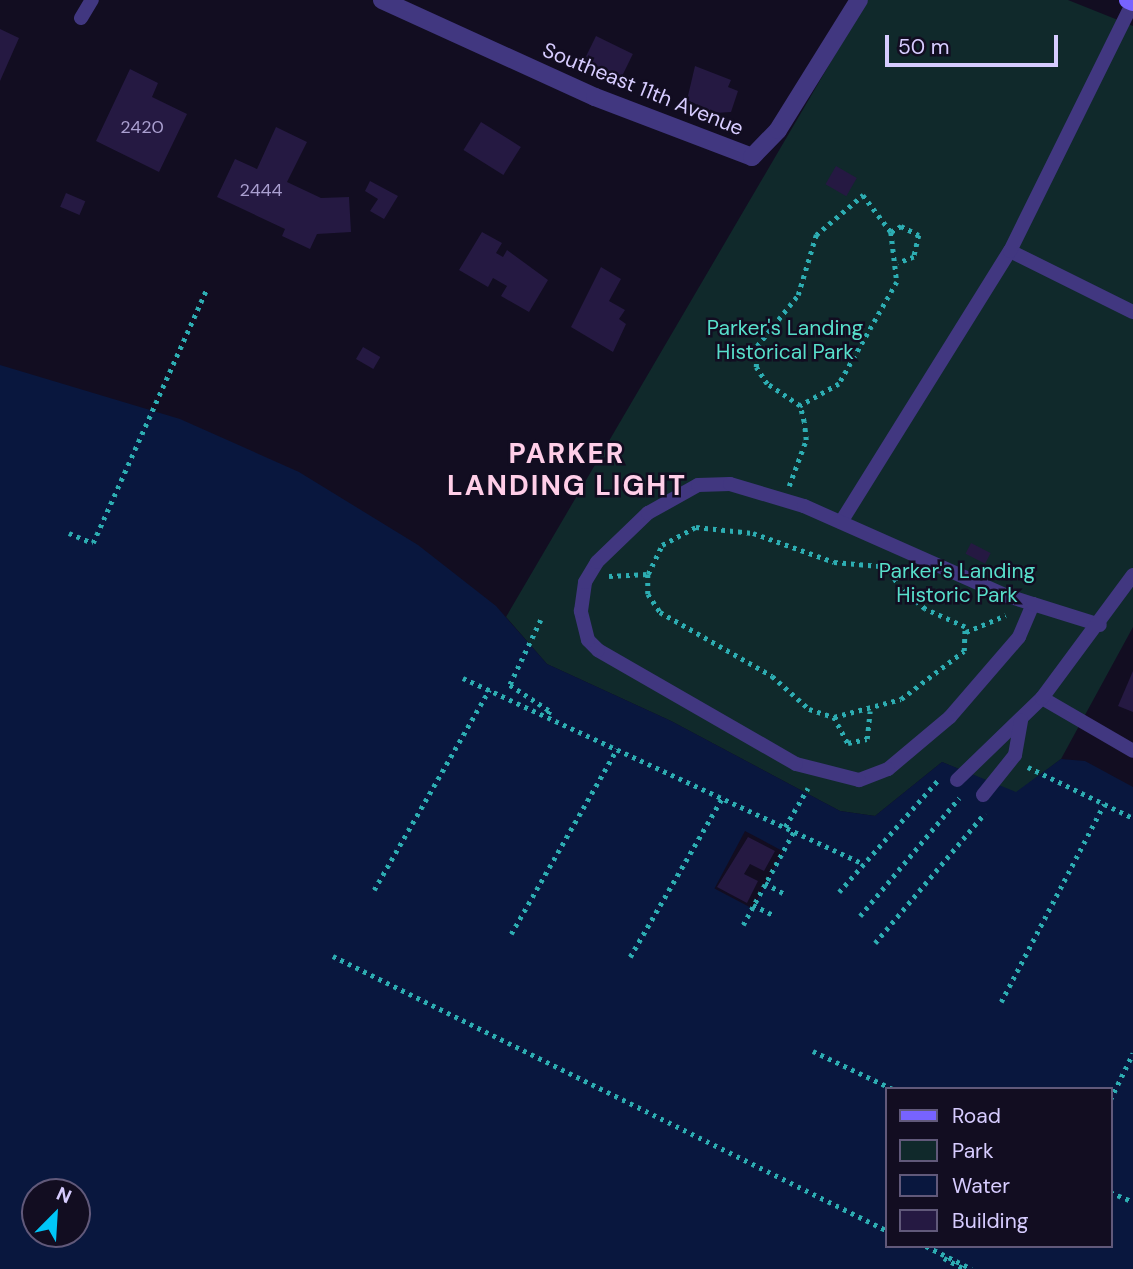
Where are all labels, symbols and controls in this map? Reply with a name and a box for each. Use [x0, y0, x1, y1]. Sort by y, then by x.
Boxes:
scale bar [888, 21, 1061, 65]
text: 50 m [898, 33, 949, 61]
street label: Southeast 11th Avenue [539, 37, 747, 141]
house number: 2420 [120, 116, 164, 138]
house number: 2444 [240, 179, 282, 201]
park label: Parker's Landing Historical Park [707, 315, 863, 365]
district label: PARKER LANDING LIGHT [449, 437, 685, 503]
park label: Parker's Landing Historic Park [879, 558, 1035, 608]
legend [884, 1087, 1112, 1248]
text: Road [952, 1102, 1001, 1130]
text: Park [952, 1137, 993, 1165]
text: Water [952, 1172, 1010, 1200]
north arrow [21, 1178, 91, 1248]
text: N [53, 1181, 75, 1209]
text: Building [952, 1207, 1028, 1235]

